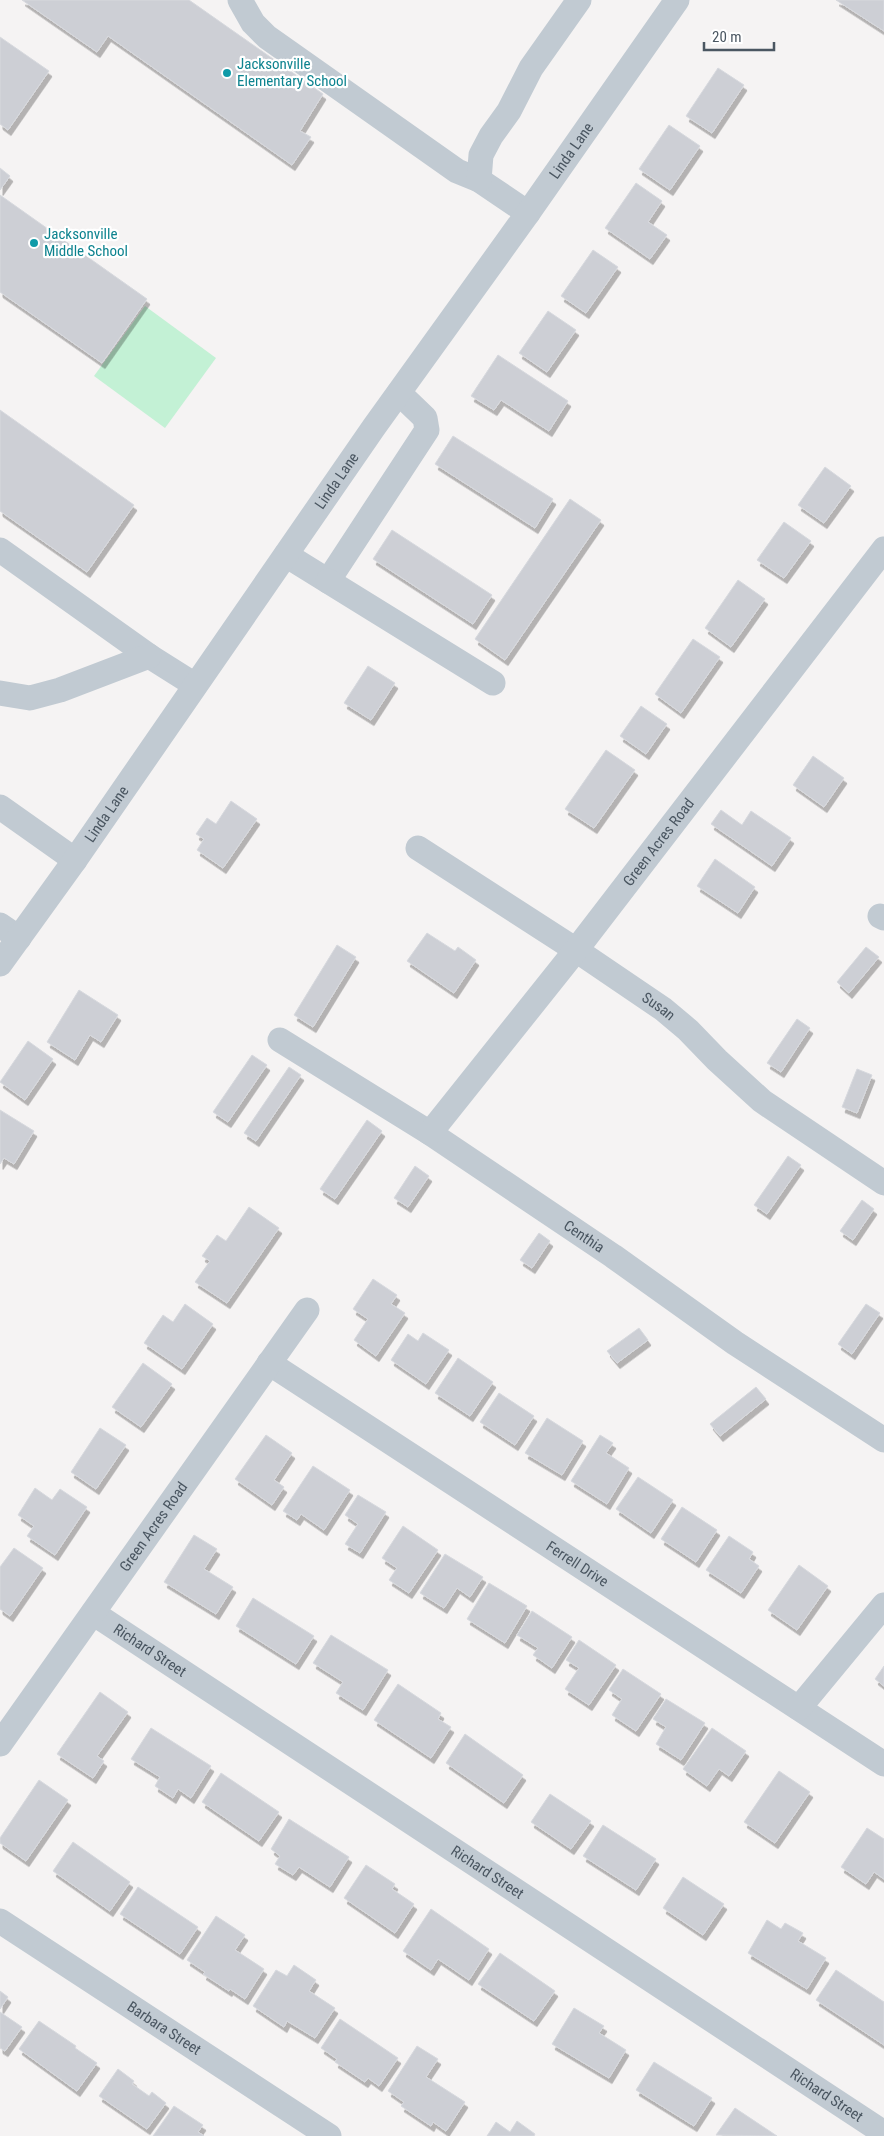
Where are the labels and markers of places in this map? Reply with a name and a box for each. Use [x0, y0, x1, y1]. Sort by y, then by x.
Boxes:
place label: Jacksonville Elementary School [237, 55, 347, 90]
marker: Jacksonville Elementary School [221, 67, 233, 79]
place label: Jacksonville Middle School [44, 225, 128, 260]
marker: Jacksonville Middle School [28, 237, 40, 249]

